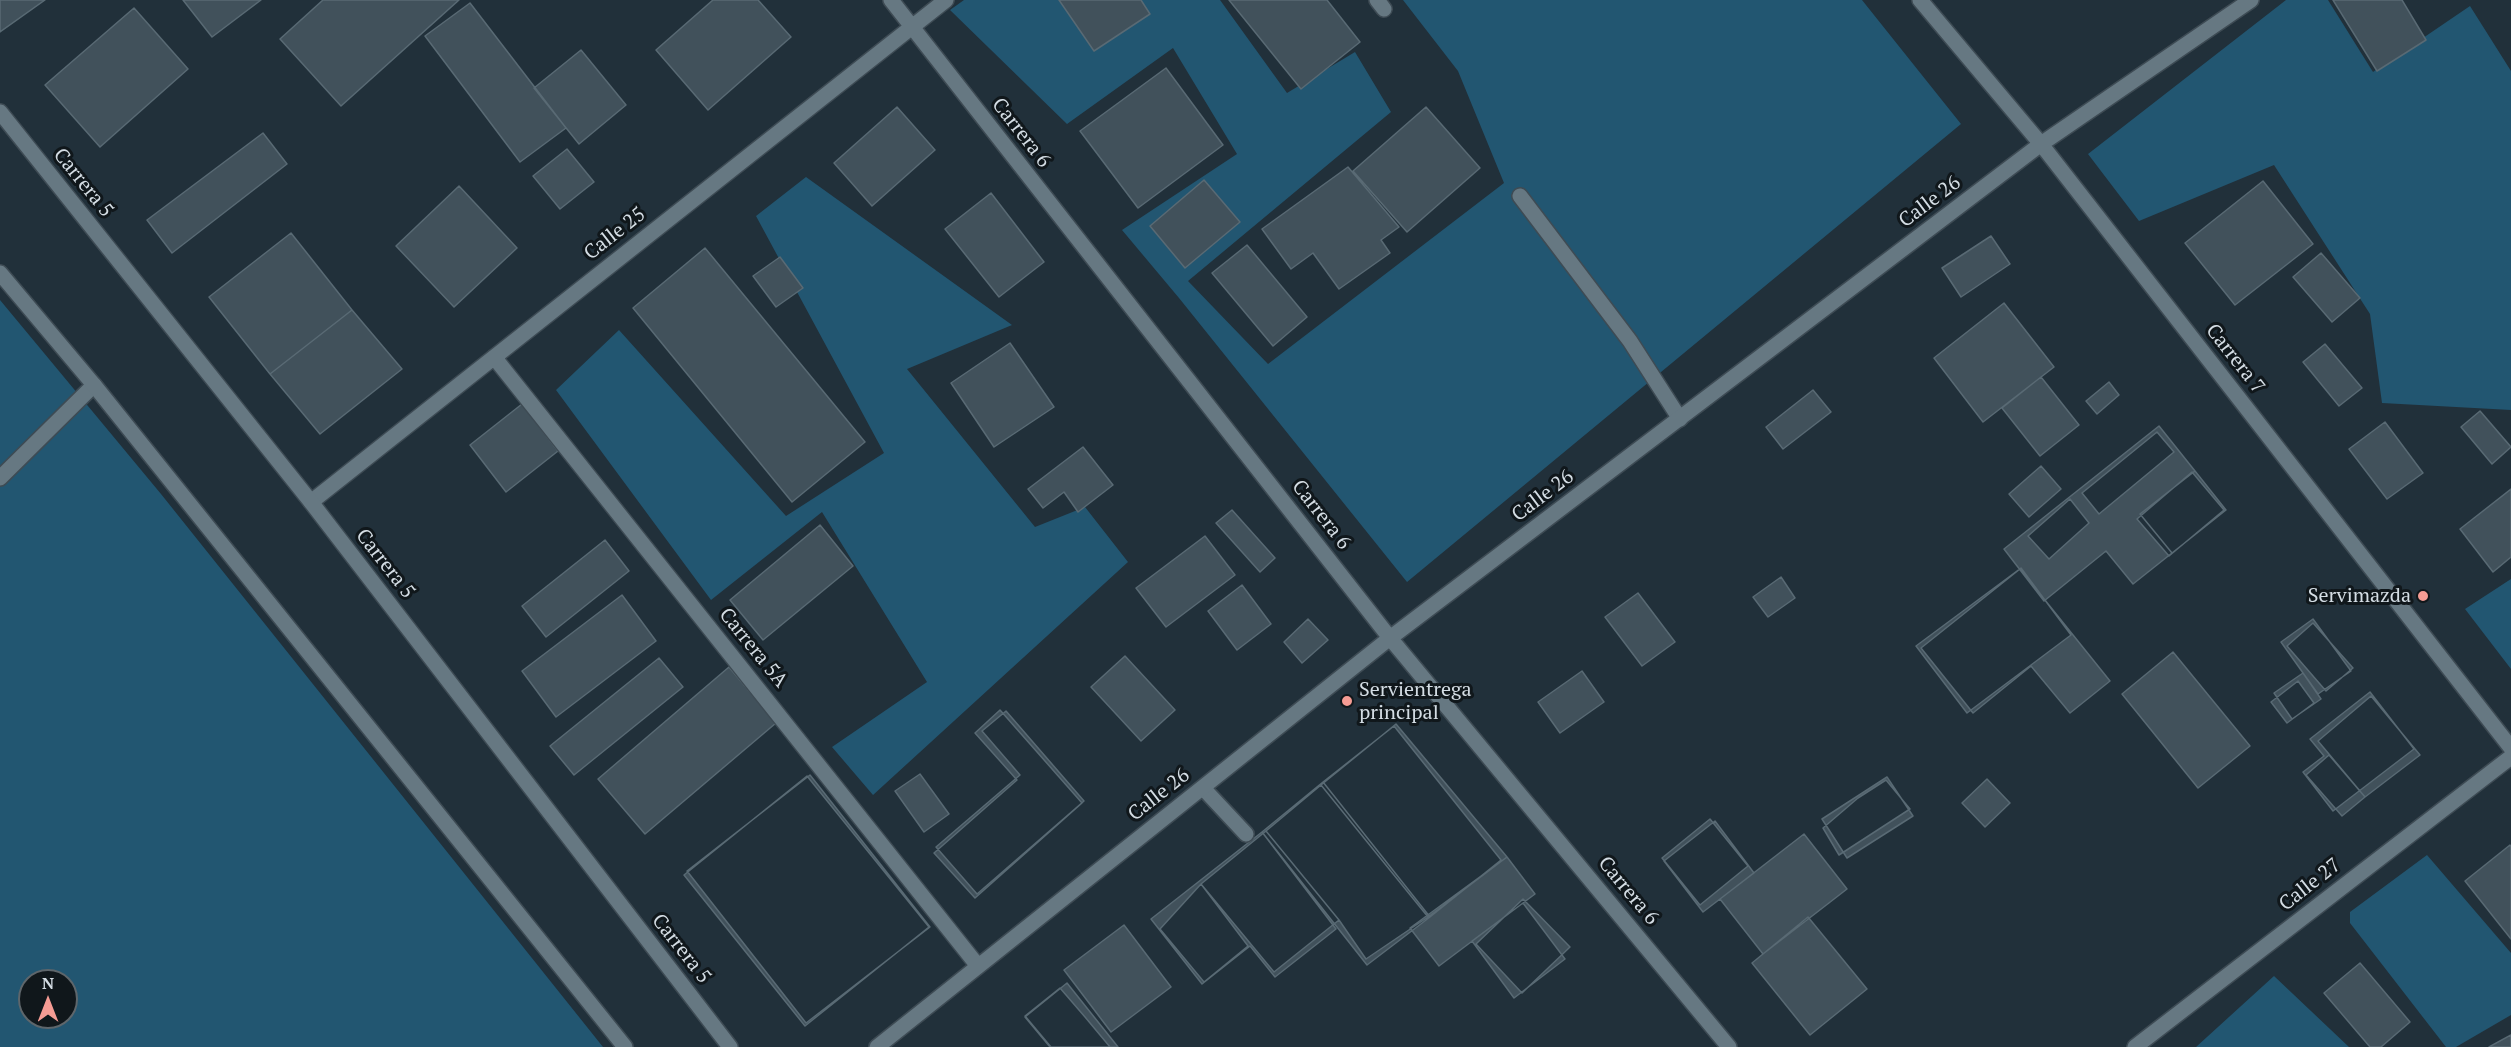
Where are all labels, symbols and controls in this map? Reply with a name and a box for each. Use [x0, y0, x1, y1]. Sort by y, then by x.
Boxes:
street label: Carrera 6 [986, 93, 1056, 173]
street label: Carrera 5 [48, 144, 118, 222]
street label: Calle 26 [1894, 171, 1966, 233]
street label: Calle 25 [580, 203, 650, 265]
street label: Carrera 7 [2200, 319, 2270, 399]
street label: Calle 26 [1507, 465, 1579, 527]
street label: Carrera 6 [1286, 475, 1356, 555]
street label: Carrera 5 [350, 524, 420, 604]
place label: Servimazda [2308, 584, 2411, 608]
marker: Servimazda [2416, 589, 2430, 603]
street label: Carrera 5A [714, 603, 792, 693]
place label: Servientrega principal [1359, 678, 1472, 725]
marker: Servientrega principal [1340, 694, 1354, 708]
street label: Calle 26 [1124, 764, 1194, 826]
street label: Carrera 6 [1593, 852, 1663, 930]
street label: Calle 27 [2275, 854, 2345, 916]
street label: Carrera 5 [646, 909, 716, 989]
north arrow [18, 969, 78, 1029]
text: N [42, 972, 54, 994]

